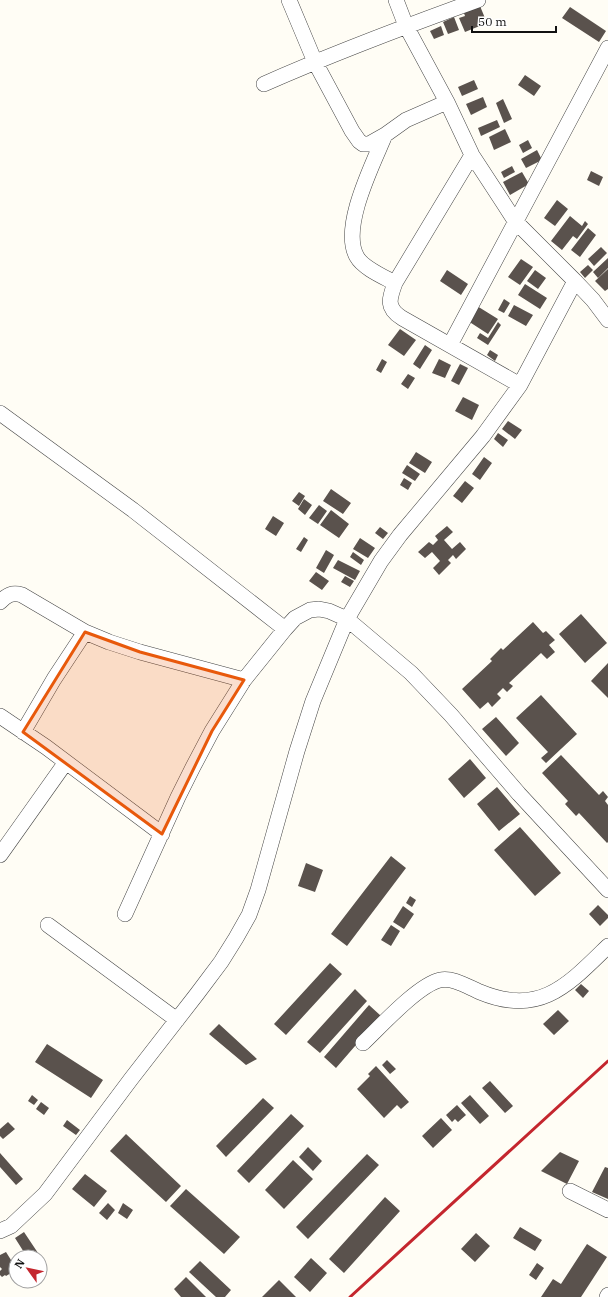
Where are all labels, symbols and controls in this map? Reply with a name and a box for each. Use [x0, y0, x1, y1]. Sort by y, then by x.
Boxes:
scale bar [472, 8, 556, 34]
text: 50 m [478, 14, 507, 29]
north arrow [8, 1249, 48, 1289]
text: N [11, 1256, 28, 1271]

